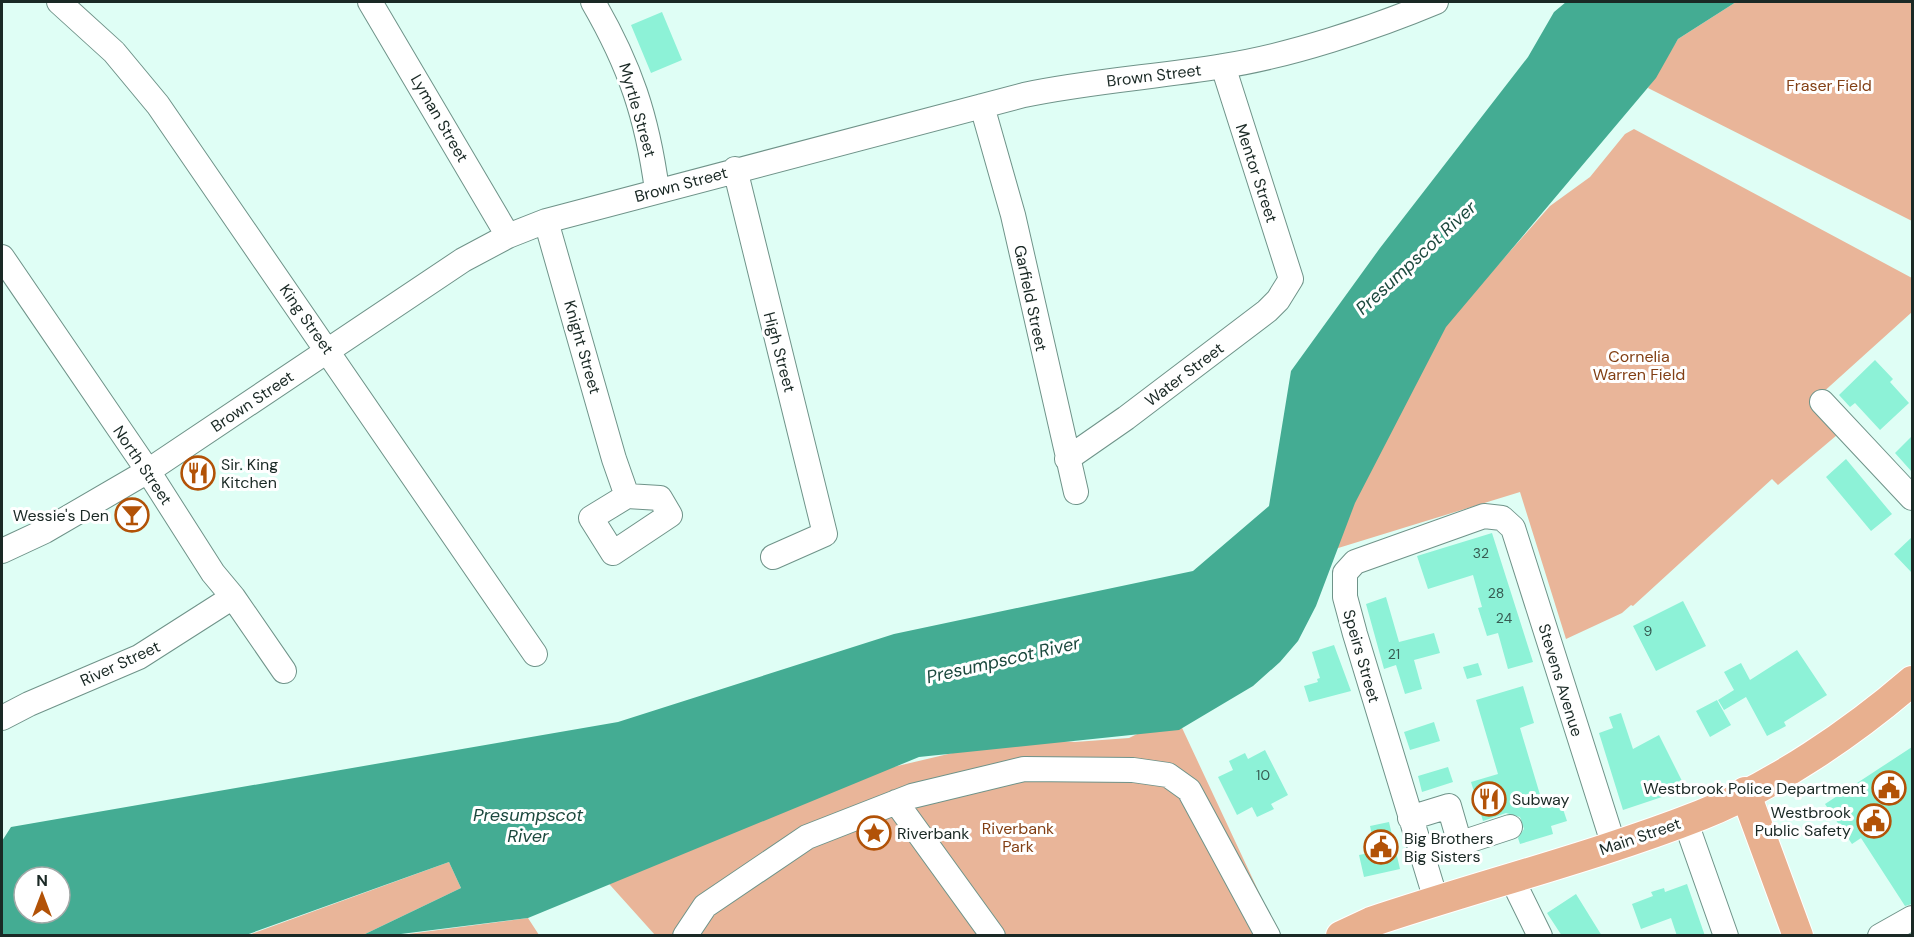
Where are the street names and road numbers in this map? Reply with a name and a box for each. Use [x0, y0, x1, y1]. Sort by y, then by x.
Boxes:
street label: Brown Street [1105, 59, 1203, 92]
street label: Myrtle Street [614, 61, 661, 160]
street label: Lyman Street [406, 71, 473, 166]
street label: Mentor Street [1231, 121, 1282, 225]
street label: Brown Street [632, 162, 730, 207]
street label: Garfield Street [1009, 243, 1052, 353]
street label: King Street [275, 280, 338, 358]
street label: Knight Street [559, 298, 606, 396]
street label: High Street [759, 310, 800, 395]
street label: Water Street [1141, 338, 1228, 411]
street label: Brown Street [207, 366, 298, 437]
street label: North Street [108, 421, 177, 509]
street label: Speirs Street [1338, 607, 1385, 705]
street label: Stevens Avenue [1533, 621, 1588, 739]
street label: River Street [77, 636, 164, 691]
street label: Main Street [1597, 813, 1684, 860]

